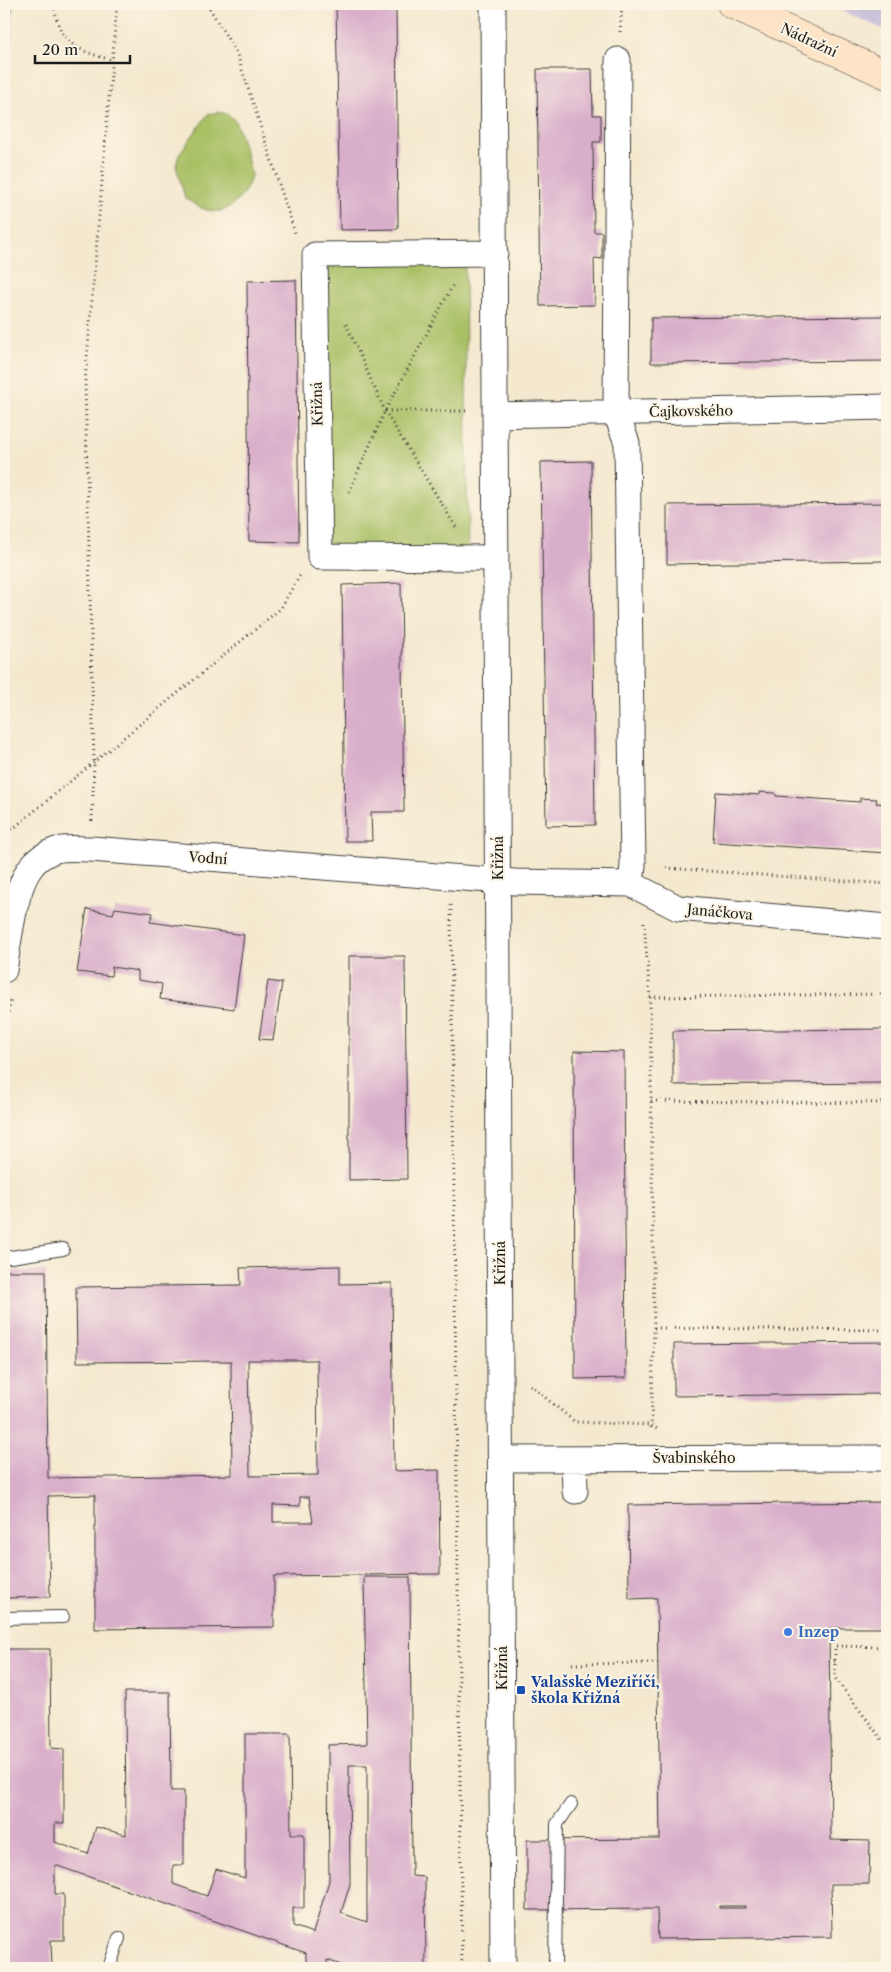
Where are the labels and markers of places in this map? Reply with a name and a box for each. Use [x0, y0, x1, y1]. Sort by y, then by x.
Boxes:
place label: Inzep [798, 1623, 839, 1641]
marker: Inzep [782, 1626, 794, 1638]
place label: Valašské Meziříčí, škola Křižná [530, 1673, 660, 1707]
marker: Valašské Meziříčí, škola Křižná [515, 1684, 527, 1696]

